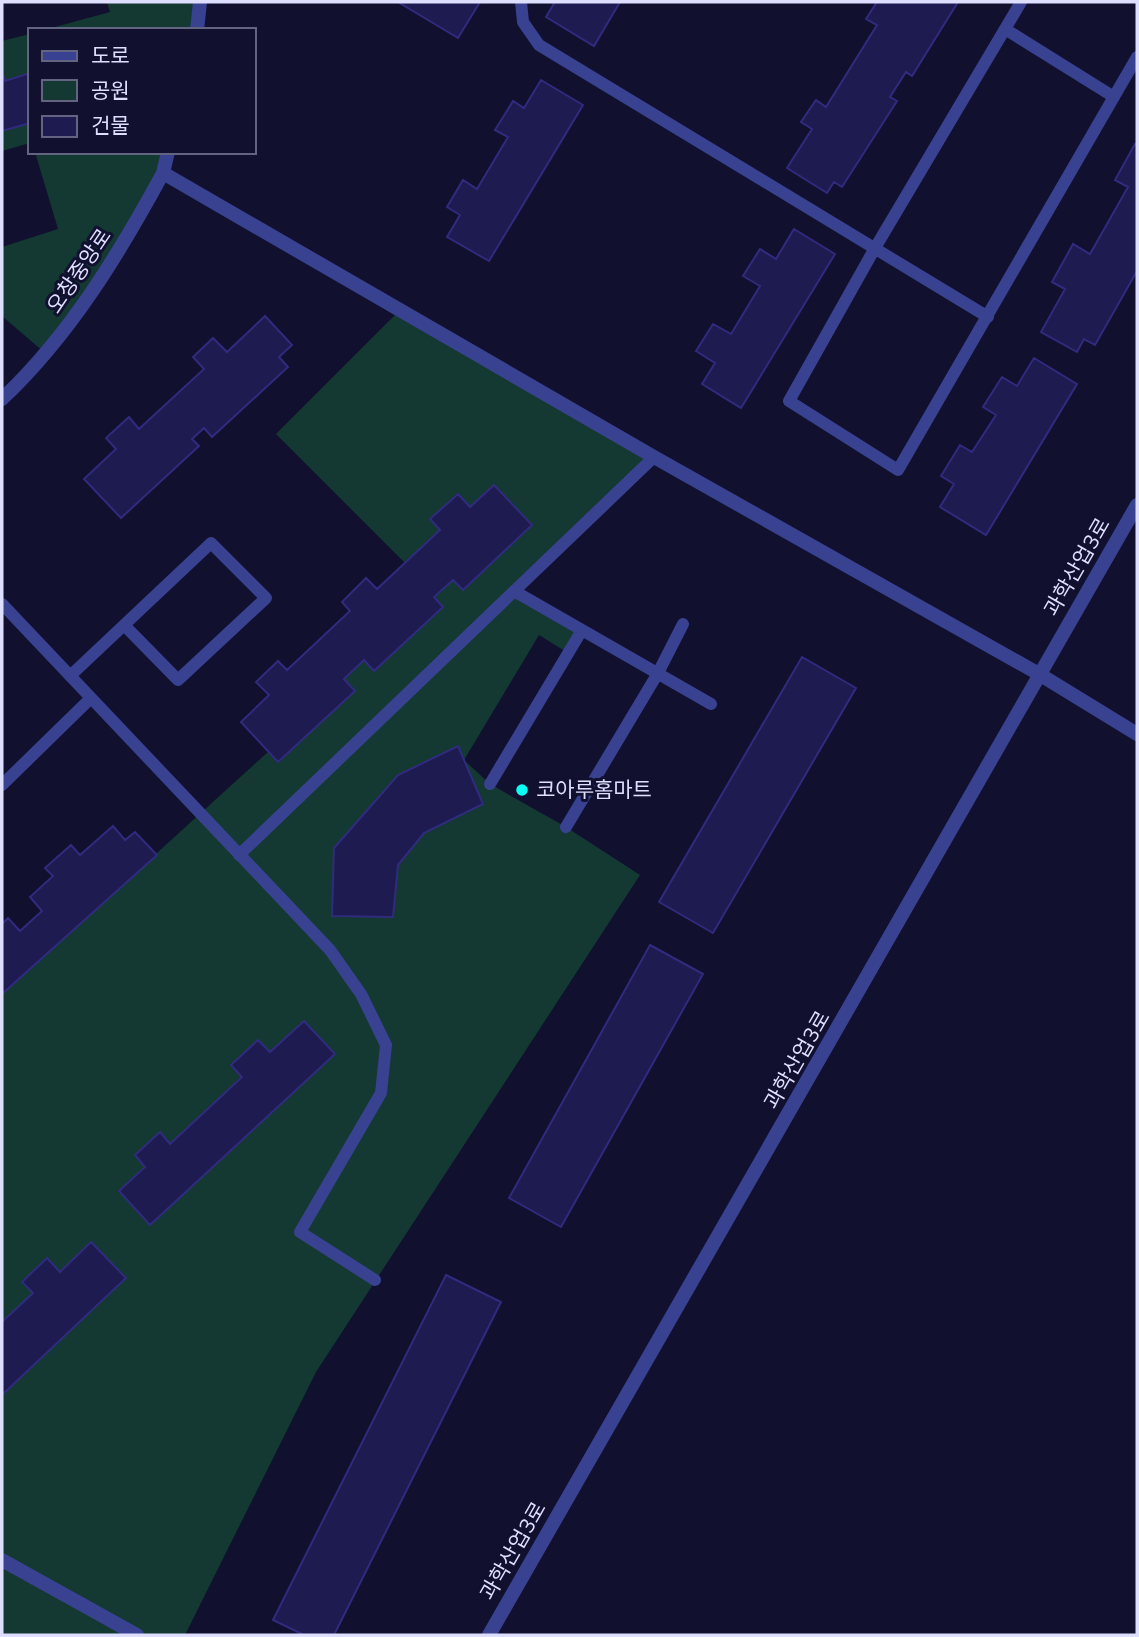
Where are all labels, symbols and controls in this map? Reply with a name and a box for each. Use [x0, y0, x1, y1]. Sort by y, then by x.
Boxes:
legend [28, 28, 256, 154]
text: 도로 [91, 42, 130, 70]
text: 공원 [91, 77, 130, 105]
text: 건물 [91, 112, 130, 140]
street label: 오창중앙로 [40, 223, 118, 319]
street label: 과학산업3로 [1038, 513, 1116, 621]
place label: 코아루홈마트 [536, 776, 652, 804]
marker: 코아루홈마트 [514, 782, 530, 798]
street label: 과학산업3로 [758, 1006, 836, 1114]
street label: 과학산업3로 [474, 1497, 552, 1605]

